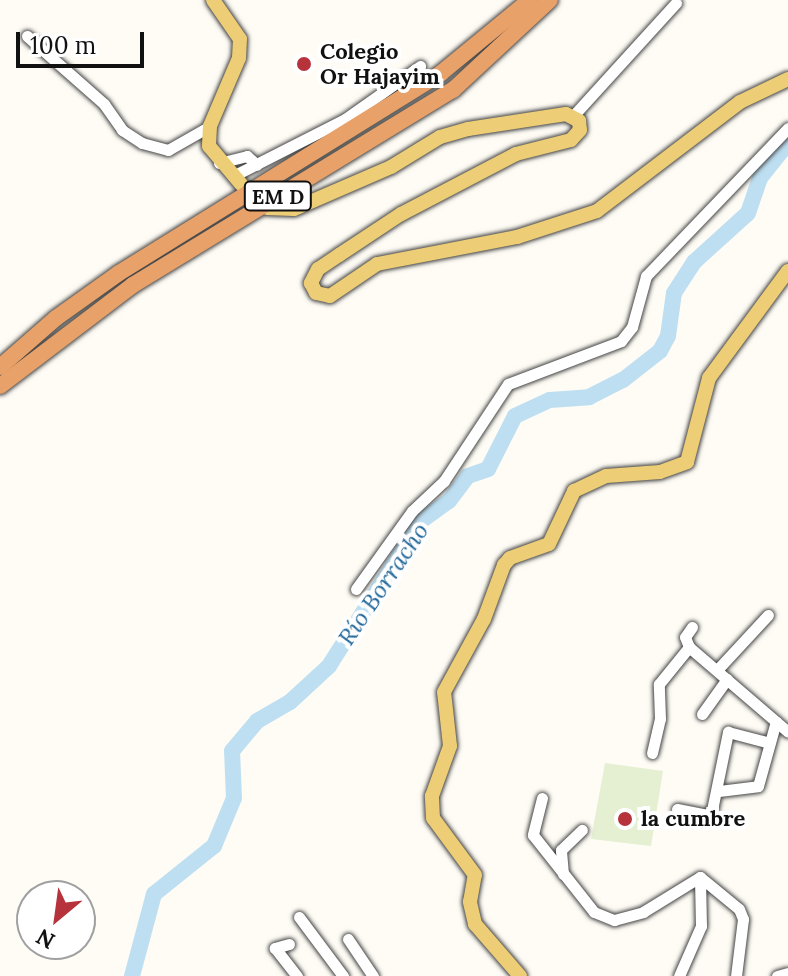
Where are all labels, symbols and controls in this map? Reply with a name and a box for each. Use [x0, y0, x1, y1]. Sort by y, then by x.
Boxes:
scale bar [20, 16, 148, 66]
text: 100 m [30, 30, 96, 61]
place label: Colegio Or Hajayim [320, 38, 440, 90]
marker: Colegio Or Hajayim [295, 55, 313, 73]
road number: EM D [242, 180, 314, 212]
water label: Río Borracho [332, 517, 434, 651]
place label: la cumbre [641, 806, 745, 832]
marker: la cumbre [616, 810, 634, 828]
north arrow [16, 880, 96, 960]
text: N [31, 923, 60, 956]

